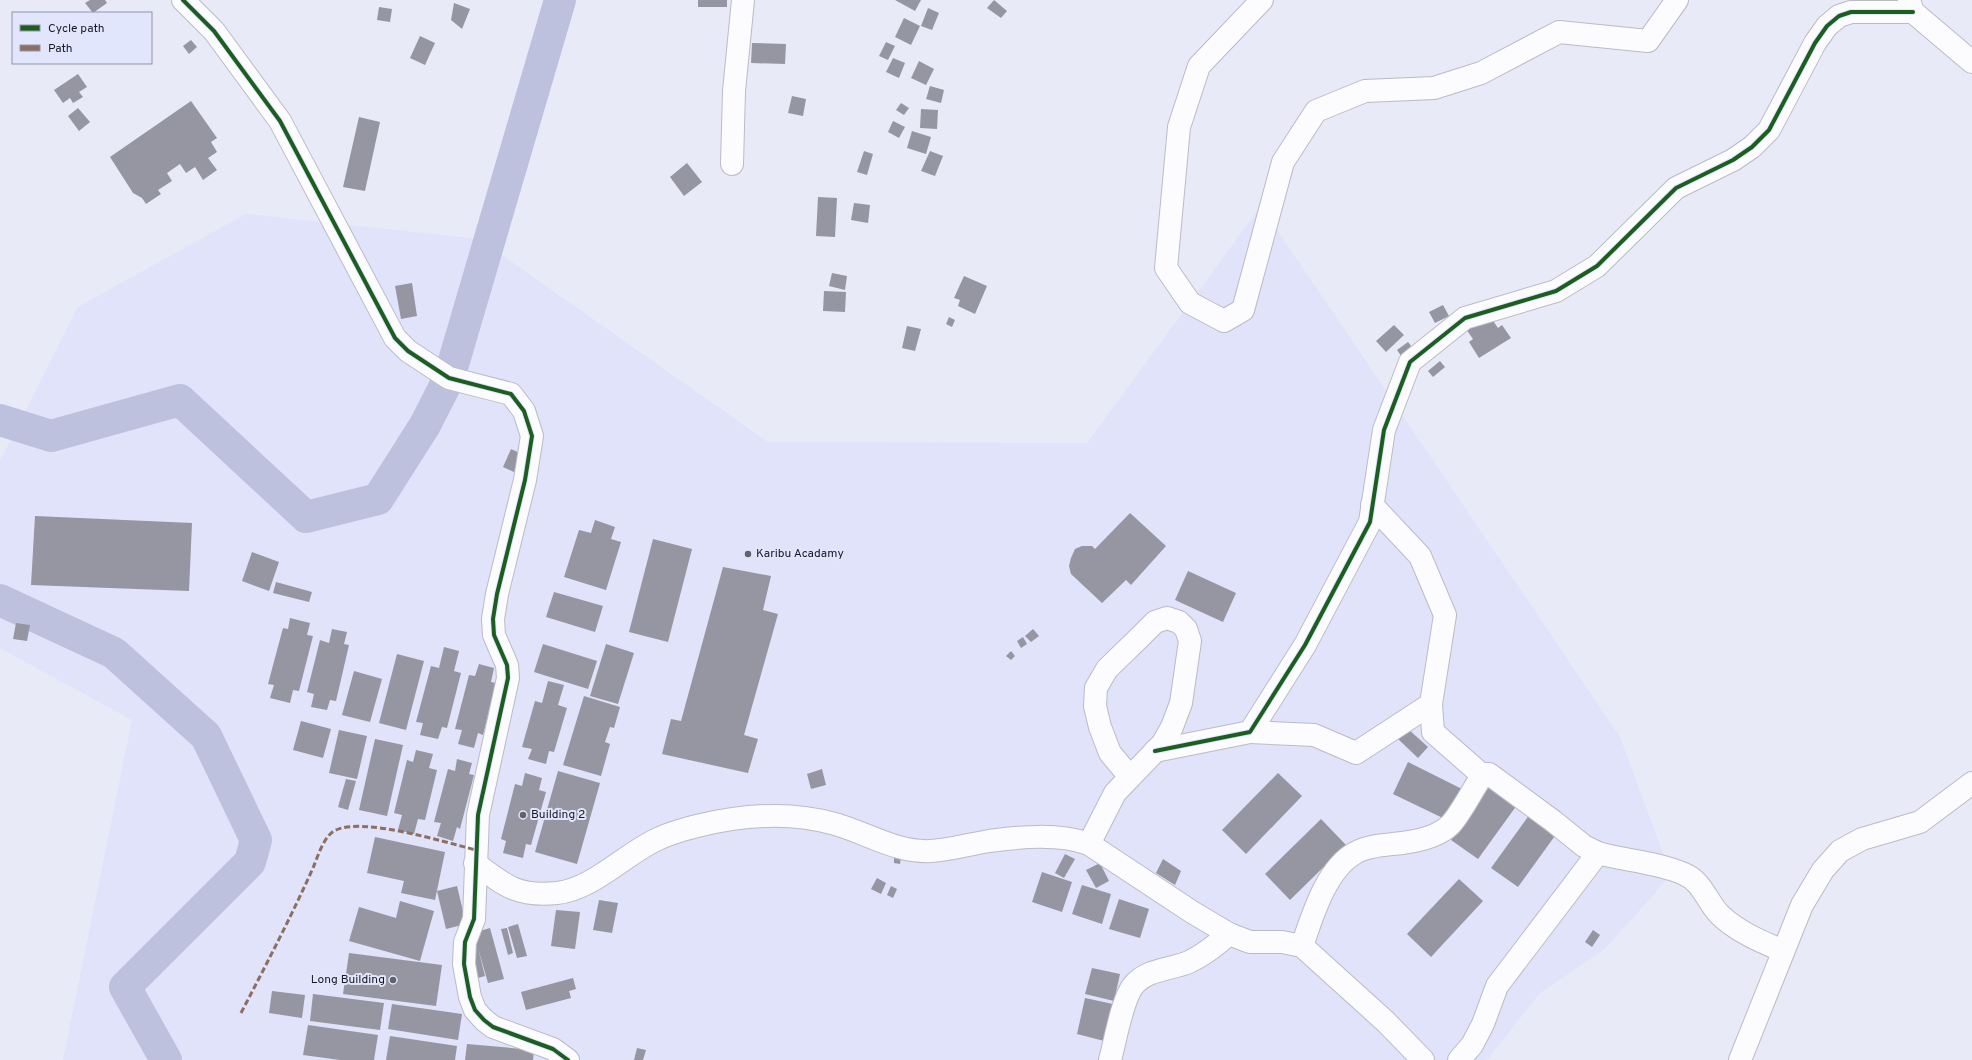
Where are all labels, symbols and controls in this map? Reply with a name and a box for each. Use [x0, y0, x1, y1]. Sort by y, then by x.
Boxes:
legend [12, 12, 152, 64]
text: Cycle path [48, 21, 105, 37]
text: Path [48, 41, 73, 57]
place label: Karibu Acadamy [756, 546, 844, 562]
marker: Karibu Acadamy [743, 549, 753, 559]
place label: Building 2 [531, 807, 585, 823]
marker: Building 2 [518, 810, 528, 820]
place label: Long Building [311, 972, 385, 988]
marker: Long Building [388, 975, 398, 985]

